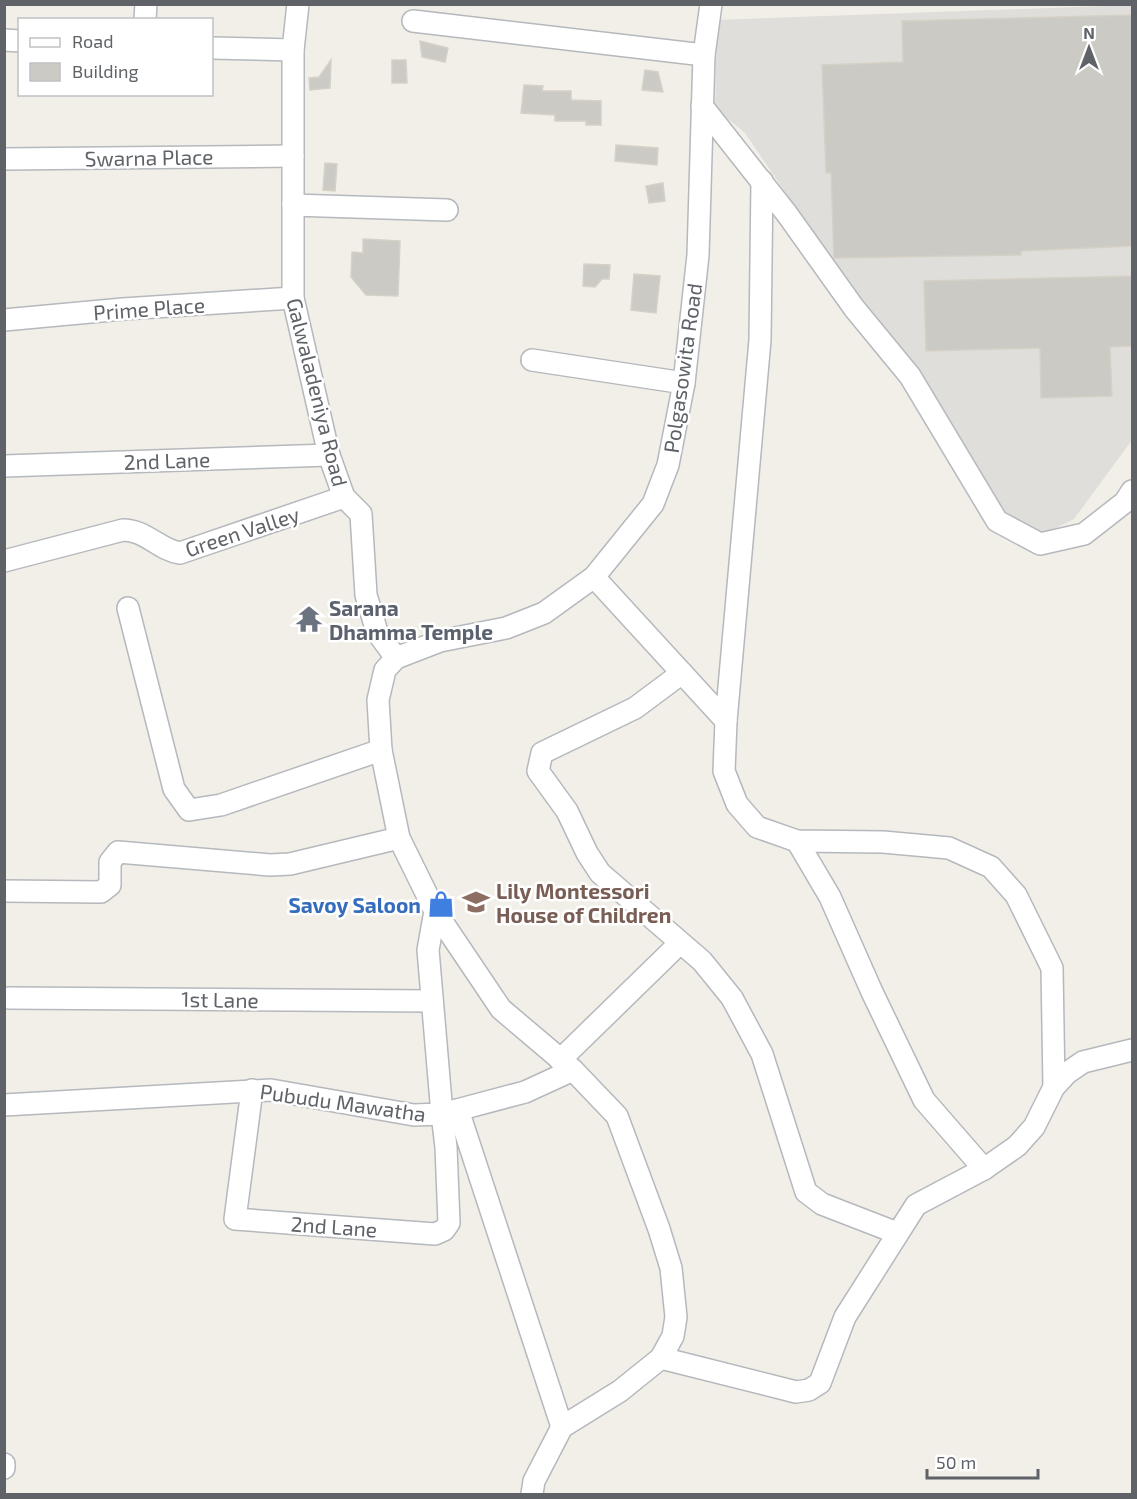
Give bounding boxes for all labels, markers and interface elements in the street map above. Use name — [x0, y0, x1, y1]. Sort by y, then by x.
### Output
legend — [18, 18, 213, 96]
north arrow — [1059, 18, 1119, 78]
text: N — [1083, 23, 1095, 42]
text: Road — [72, 30, 113, 52]
text: Building — [72, 60, 139, 82]
street label: Swarna Place — [84, 143, 214, 171]
street label: Polgasowita Road — [658, 281, 706, 455]
street label: Prime Place — [92, 292, 206, 324]
street label: Galwaladeniya Road — [282, 295, 354, 489]
street label: 2nd Lane — [123, 446, 211, 474]
street label: Green Valley — [182, 501, 302, 561]
place label: Sarana Dhamma Temple — [329, 595, 493, 644]
temple icon: Sarana Dhamma Temple — [294, 604, 324, 634]
place label: Lily Montessori House of Children — [496, 878, 671, 927]
school or university icon: Lily Montessori House of Children — [461, 887, 491, 917]
shop icon: Savoy Saloon — [426, 889, 456, 919]
place label: Savoy Saloon — [288, 892, 421, 918]
street label: 1st Lane — [181, 986, 259, 1012]
street label: Pubudu Mawatha — [258, 1078, 428, 1126]
street label: 2nd Lane — [290, 1211, 378, 1241]
scale bar — [927, 1442, 1038, 1480]
text: 50 m — [936, 1451, 976, 1473]

